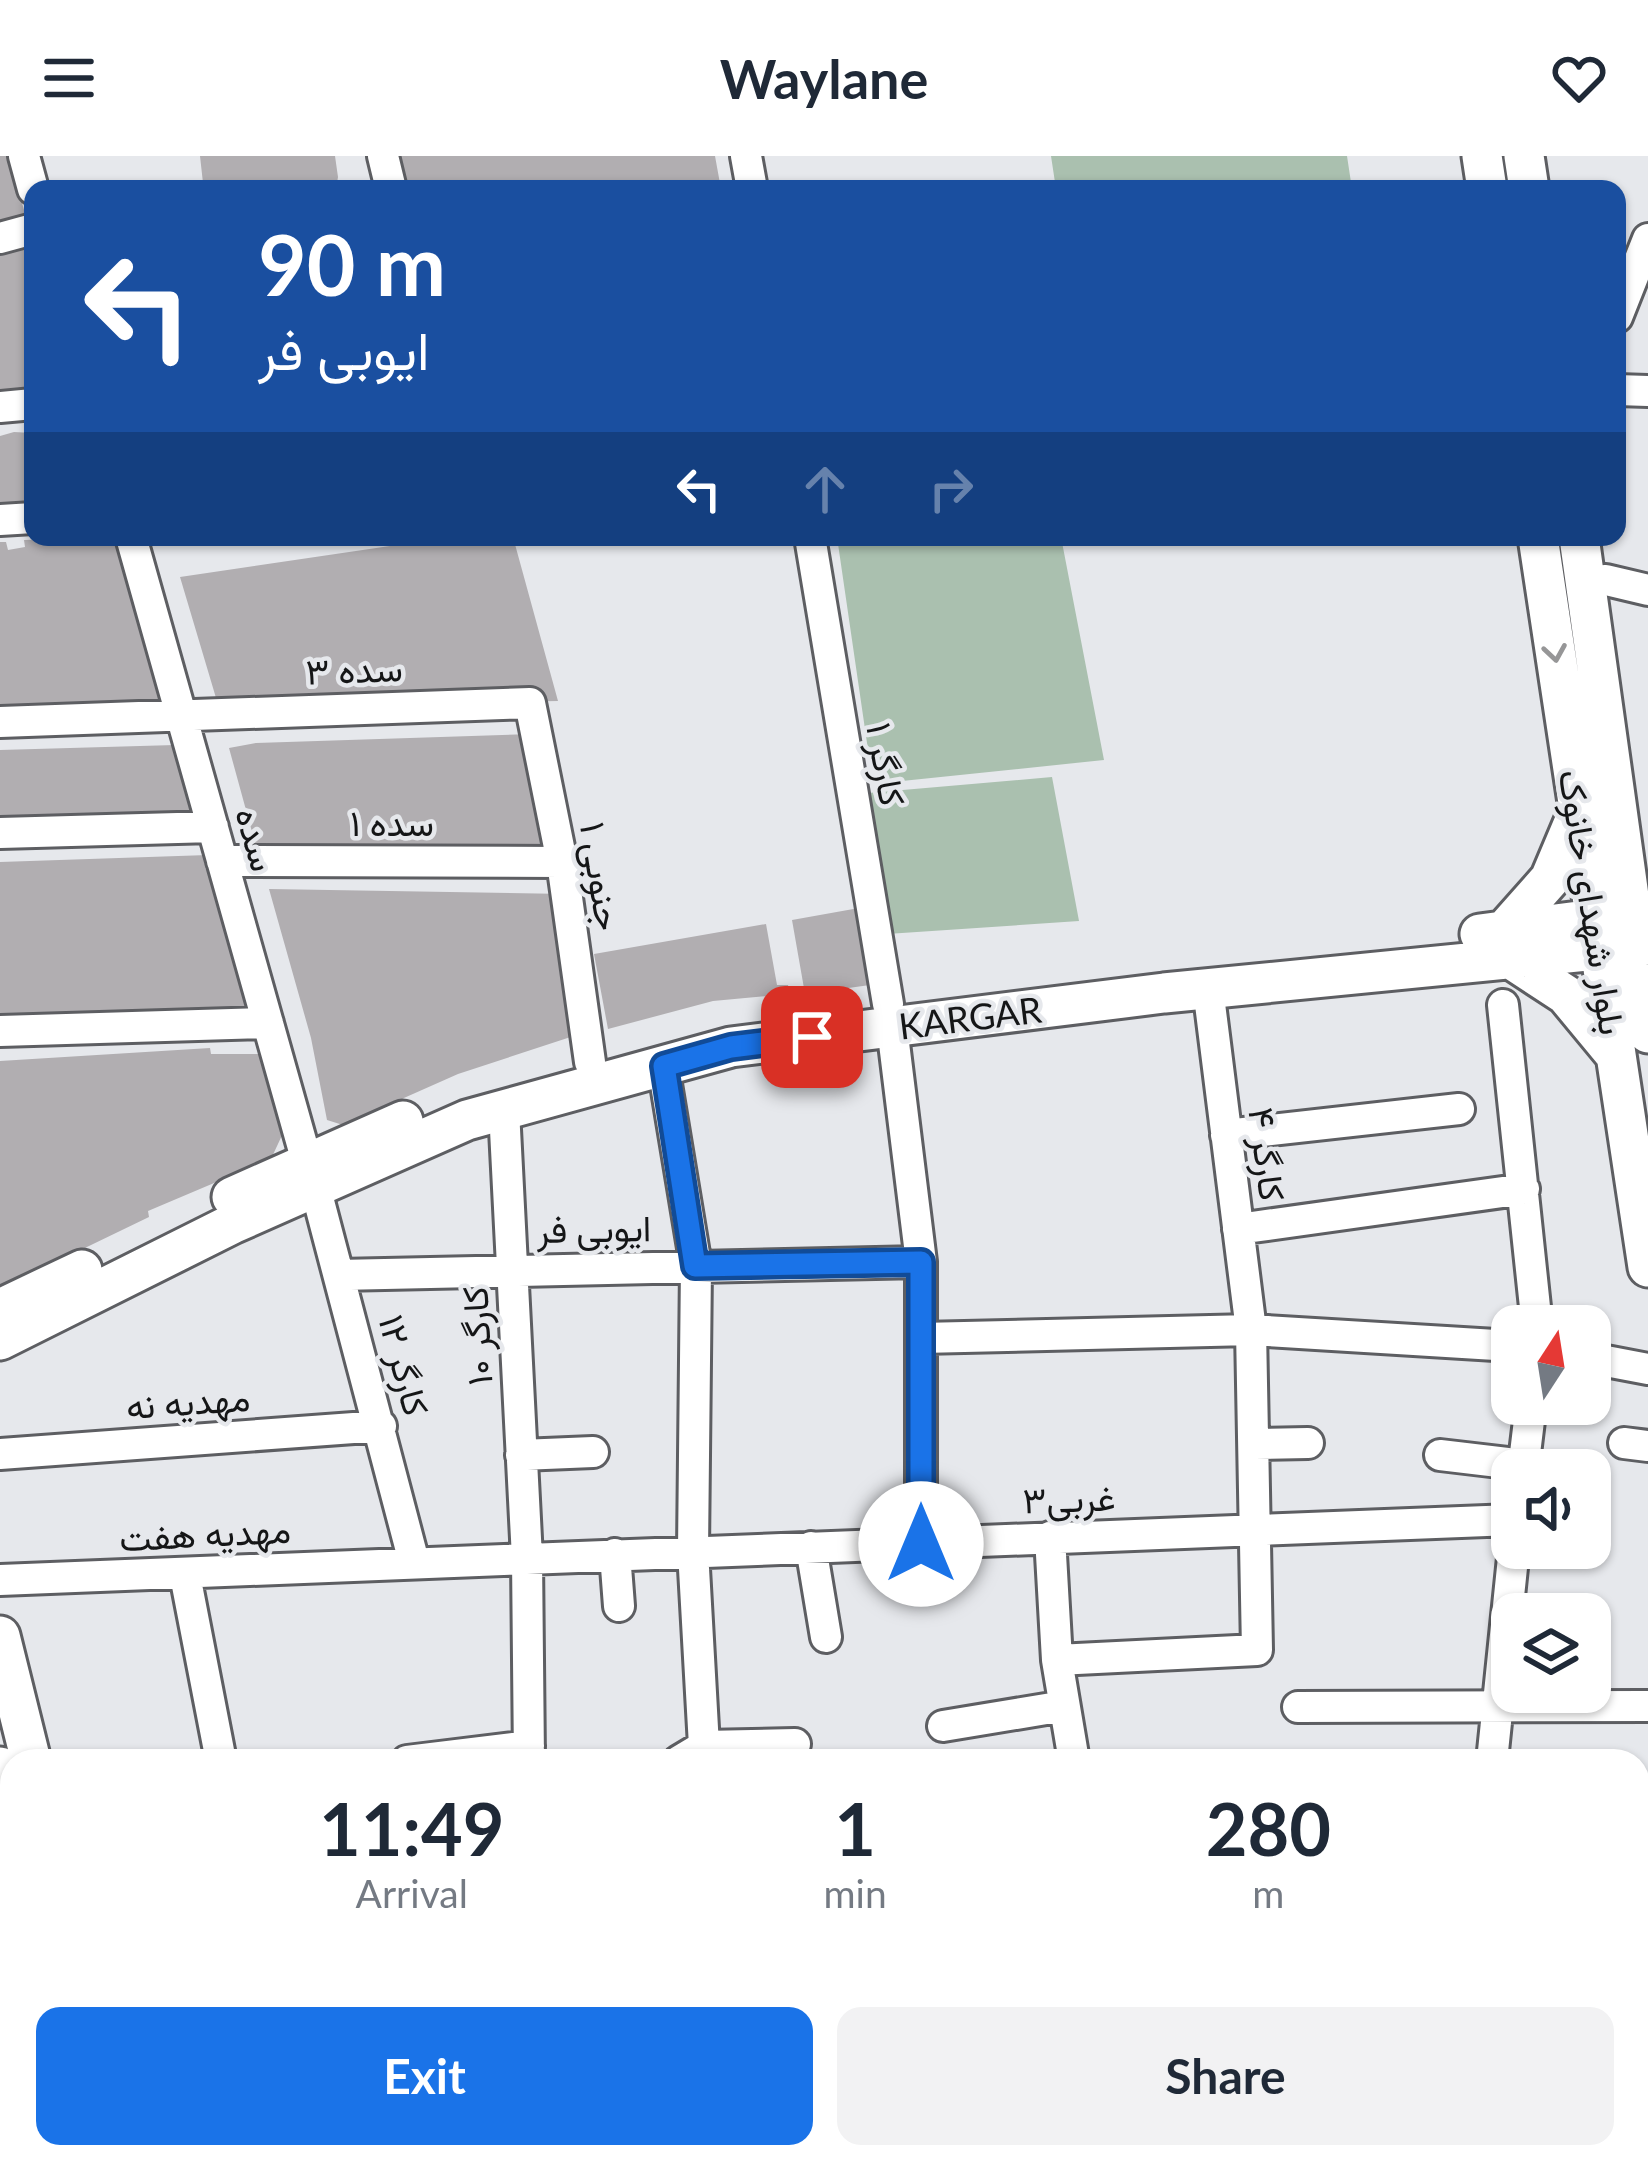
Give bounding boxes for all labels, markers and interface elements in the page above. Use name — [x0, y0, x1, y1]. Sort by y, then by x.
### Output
icon: menu — [36, 45, 102, 111]
icon: heart — [1546, 45, 1612, 111]
text: Waylane — [720, 46, 928, 111]
text: 90 m — [258, 213, 446, 314]
icon: left — [60, 228, 216, 384]
text: ایوبی فر — [258, 317, 430, 382]
icon: left — [666, 456, 732, 522]
icon: ahead — [792, 456, 858, 522]
icon: right — [918, 456, 984, 522]
one-way arrow — [1541, 643, 1567, 662]
street label: سده ۳ — [305, 645, 403, 693]
street label: کارگر ۱ — [856, 719, 916, 809]
street label: بلوار شهدای خانوک — [1548, 766, 1636, 1038]
street label: سده ۱ — [350, 800, 434, 844]
street label: سده — [227, 802, 287, 876]
street label: ۱ جنوبی — [570, 819, 632, 934]
pin — [761, 986, 863, 1088]
street label: KARGAR — [896, 986, 1044, 1048]
icon: arrive — [779, 1004, 845, 1070]
street label: کارگر ۴ — [1238, 1105, 1296, 1204]
street label: ایوبی فر — [535, 1205, 652, 1253]
street label: کارگر ۱۰ — [451, 1285, 503, 1387]
north arrow — [1491, 1305, 1611, 1425]
map controls — [1491, 1305, 1611, 1713]
street label: کارگر ۱۲ — [369, 1310, 440, 1421]
street label: مهدیه نه — [124, 1375, 252, 1429]
button: sound — [1491, 1449, 1611, 1569]
street label: غربی۳ — [1022, 1474, 1116, 1524]
position arrow — [858, 1481, 984, 1607]
street label: مهدیه هفت — [118, 1507, 292, 1561]
button: layers — [1491, 1593, 1611, 1713]
text: 11:49 — [319, 1785, 505, 1871]
text: 1 — [834, 1785, 876, 1871]
text: 280 — [1206, 1785, 1331, 1871]
text: Arrival — [356, 1870, 468, 1916]
text: min — [824, 1870, 887, 1916]
text: m — [1252, 1870, 1284, 1916]
button: Exit — [36, 2007, 813, 2145]
button: Share — [837, 2007, 1614, 2145]

